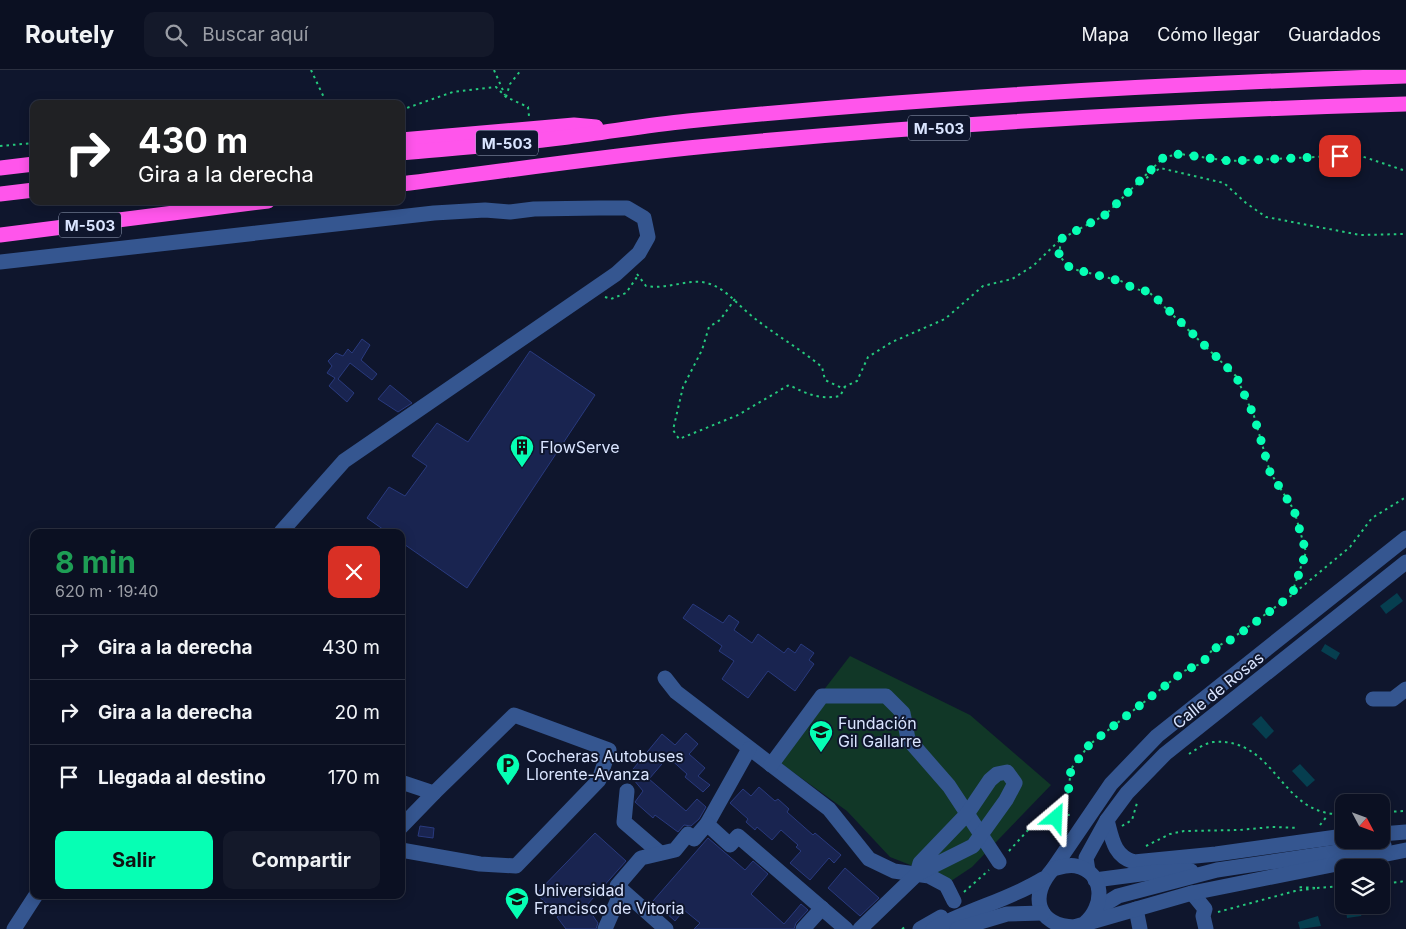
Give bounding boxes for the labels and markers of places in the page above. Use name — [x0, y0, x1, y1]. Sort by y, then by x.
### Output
pin — [1319, 135, 1361, 177]
building icon: FlowServe — [509, 434, 535, 468]
place label: FlowServe — [540, 437, 620, 457]
place label: Fundación Gil Gallarre — [838, 713, 921, 751]
school or university icon: Fundación Gil Gallarre — [808, 719, 834, 753]
place label: Cocheras Autobuses Llorente-Avanza — [526, 746, 684, 784]
parking icon: Cocheras Autobuses Llorente-Avanza — [495, 752, 521, 786]
place label: Universidad Francisco de Vitoria — [534, 880, 684, 918]
school or university icon: Universidad Francisco de Vitoria — [504, 886, 530, 920]

